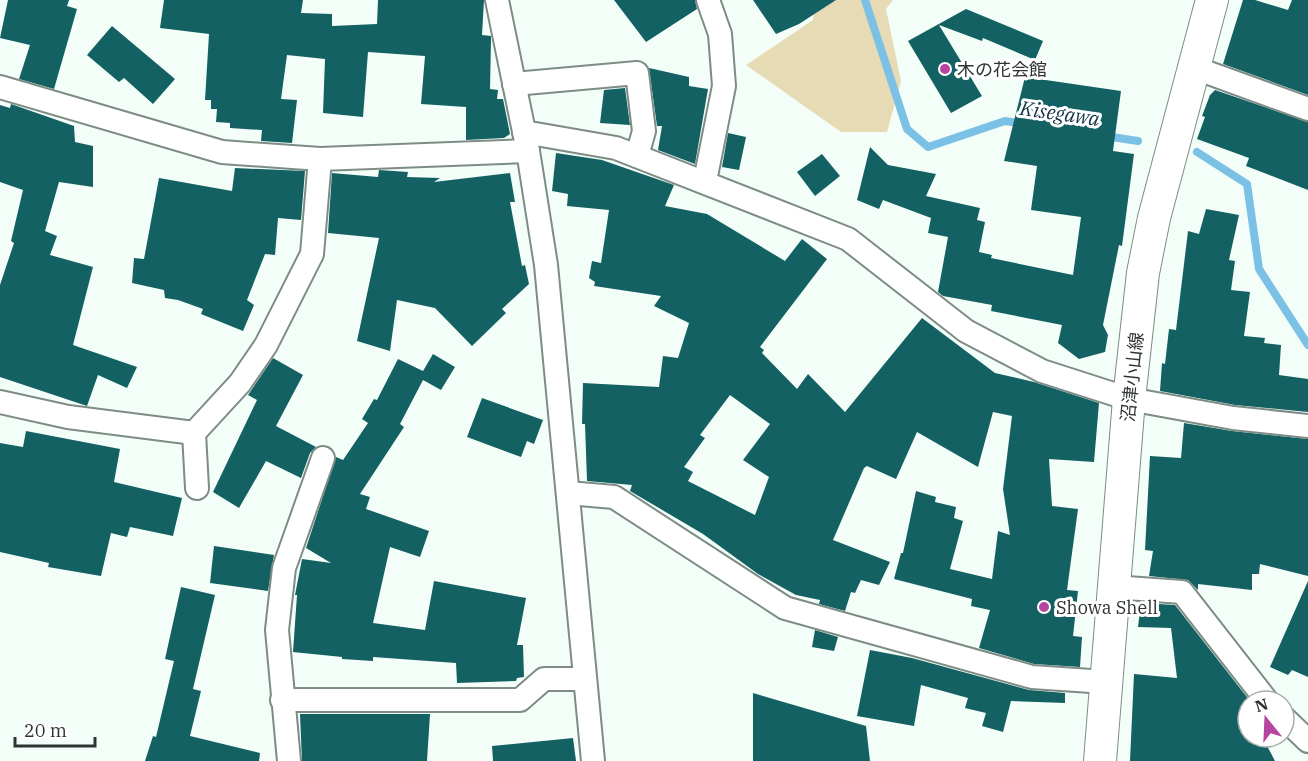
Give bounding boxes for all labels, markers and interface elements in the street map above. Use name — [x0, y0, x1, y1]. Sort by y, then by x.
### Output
place label: 木の花会館 — [957, 58, 1047, 81]
marker: 木の花会館 — [938, 62, 952, 76]
water label: Kisegawa — [1017, 94, 1102, 132]
street label: 沼津小山線 — [1116, 331, 1148, 423]
place label: Showa Shell — [1056, 596, 1158, 619]
marker: Showa Shell — [1037, 600, 1051, 614]
north arrow — [1236, 689, 1296, 749]
text: N — [1252, 693, 1270, 716]
scale bar — [15, 710, 94, 748]
text: 20 m — [24, 719, 67, 742]

